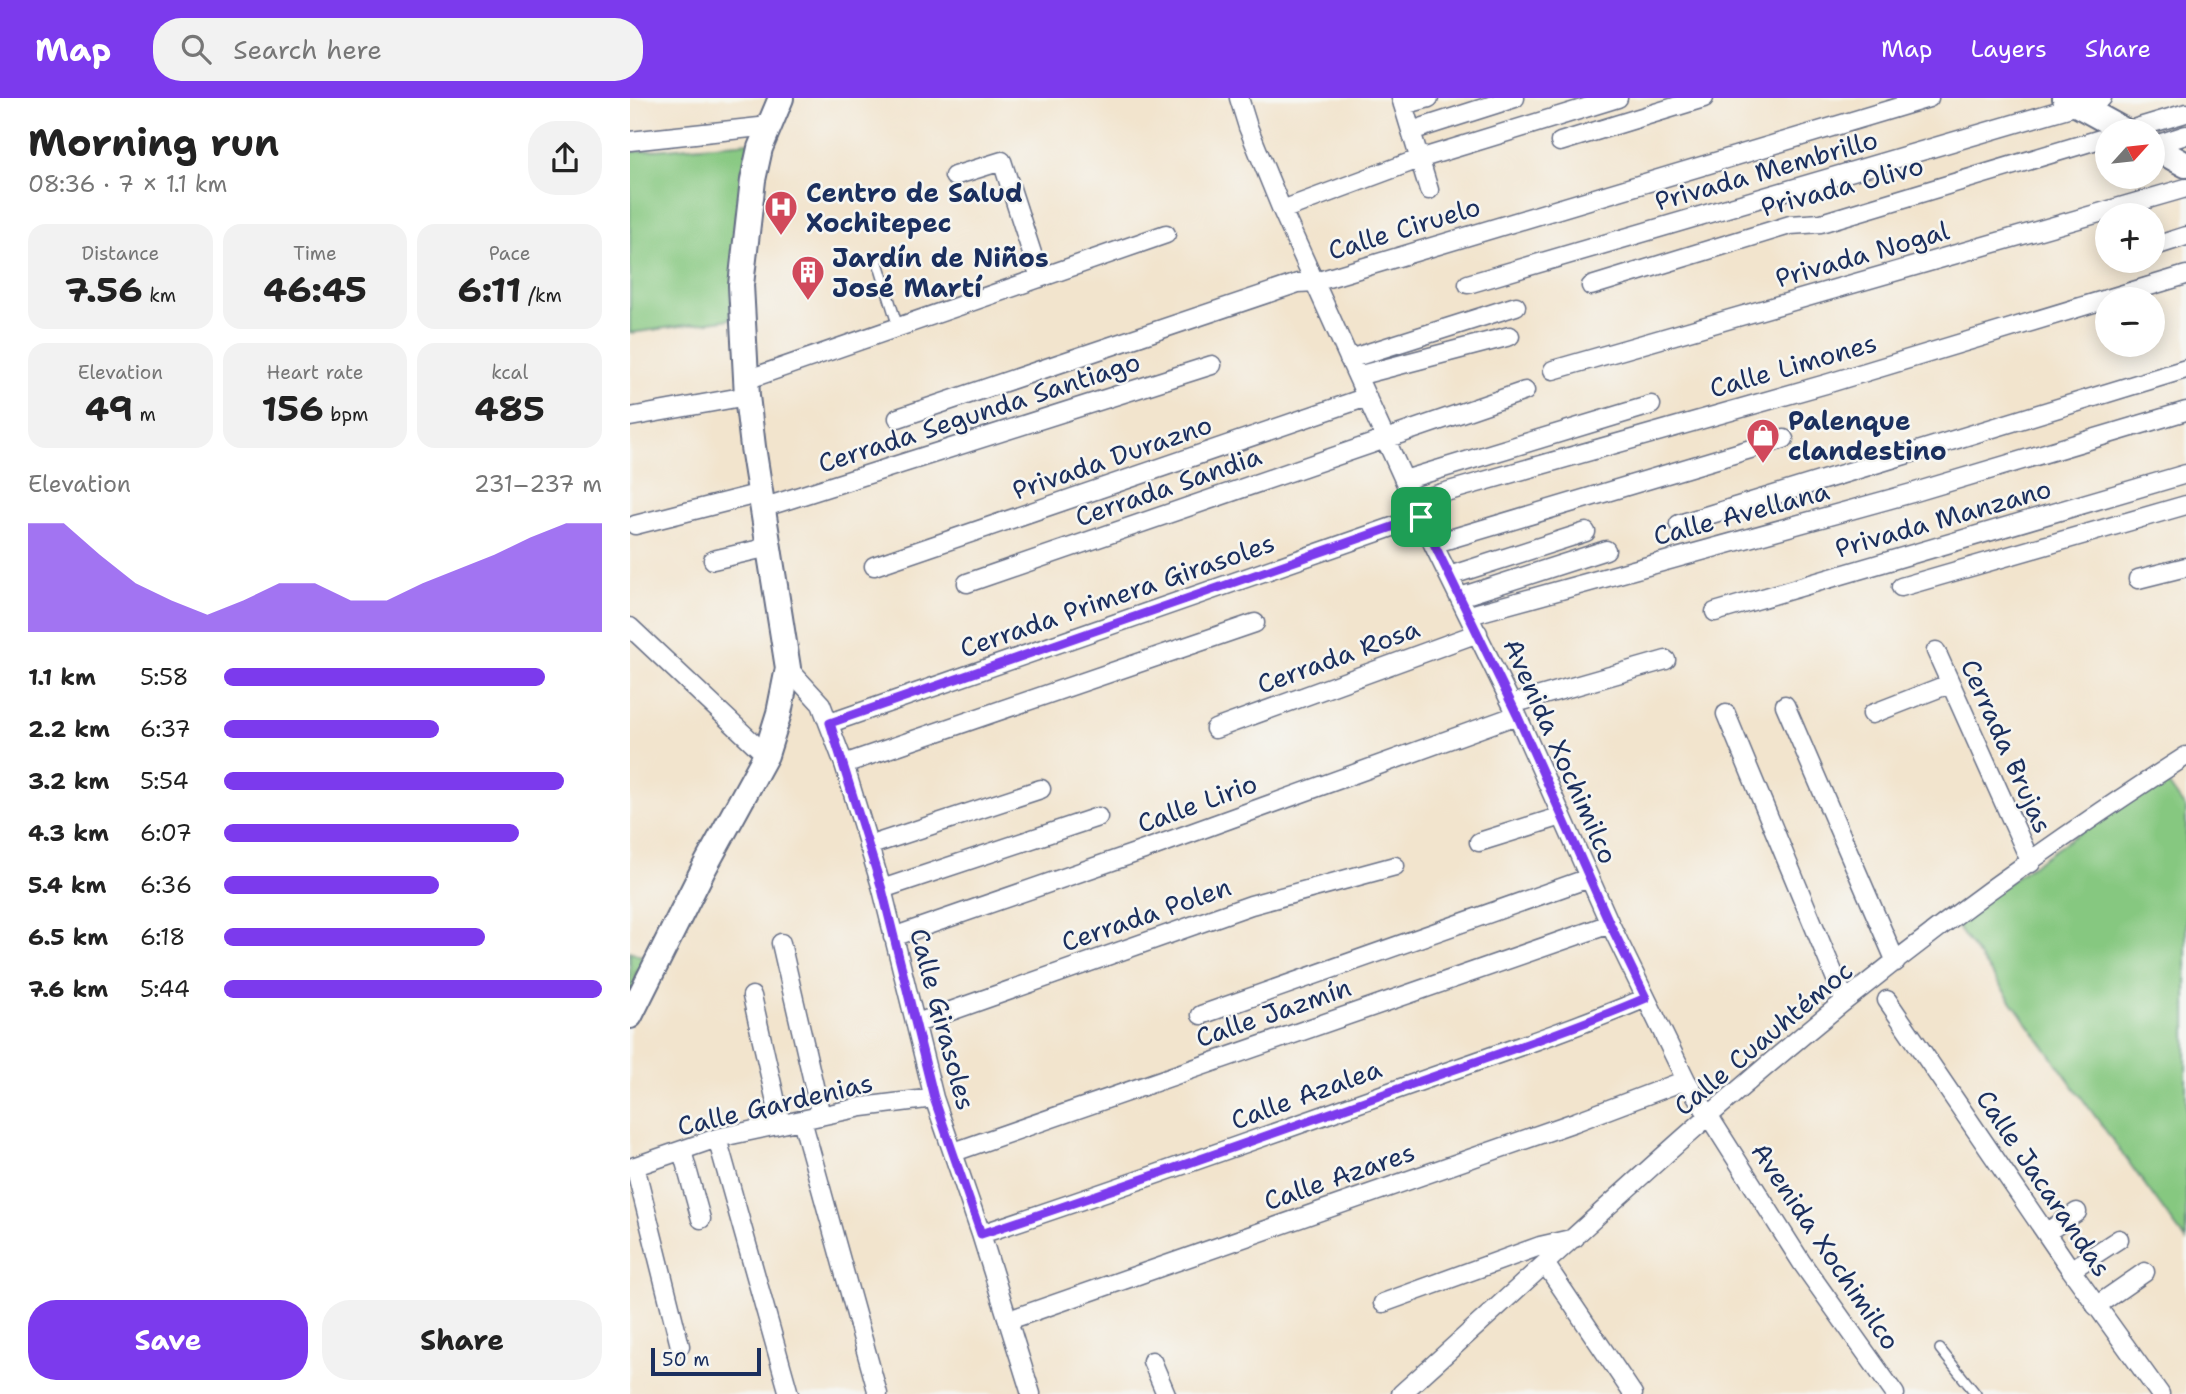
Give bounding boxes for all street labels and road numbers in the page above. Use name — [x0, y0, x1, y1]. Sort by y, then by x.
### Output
street label: Privada Membrillo — [1650, 121, 1882, 219]
street label: Privada Olivo — [1757, 147, 1927, 225]
street label: Calle Ciruelo — [1324, 188, 1484, 268]
street label: Privada Nogal — [1771, 212, 1953, 296]
street label: Calle Limones — [1705, 324, 1881, 406]
street label: Cerrada Segunda Santiago — [813, 343, 1145, 481]
street label: Privada Durazno — [1007, 406, 1217, 508]
street label: Cerrada Sandia — [1070, 438, 1266, 534]
street label: Privada Manzano — [1831, 470, 2055, 566]
street label: Calle Avellana — [1649, 473, 1833, 553]
street label: Cerrada Primera Girasoles — [955, 525, 1279, 665]
street label: Cerrada Rosa — [1252, 610, 1424, 702]
street label: Avenida Xochimilco — [1496, 633, 1626, 869]
street label: Cerrada Brujas — [1953, 654, 2061, 838]
street label: Calle Lirio — [1132, 765, 1262, 841]
street label: Cerrada Polen — [1057, 869, 1235, 959]
street label: Calle Girasoles — [902, 924, 984, 1114]
street label: Calle Cuauhtémoc — [1666, 953, 1860, 1123]
street label: Calle Jazmín — [1191, 969, 1355, 1055]
street label: Calle Azalea — [1226, 1051, 1386, 1137]
street label: Calle Gardenias — [674, 1064, 876, 1144]
street label: Calle Jacarandas — [1968, 1083, 2120, 1283]
street label: Calle Azares — [1259, 1134, 1419, 1218]
street label: Avenida Xochimilco — [1744, 1135, 1908, 1357]

